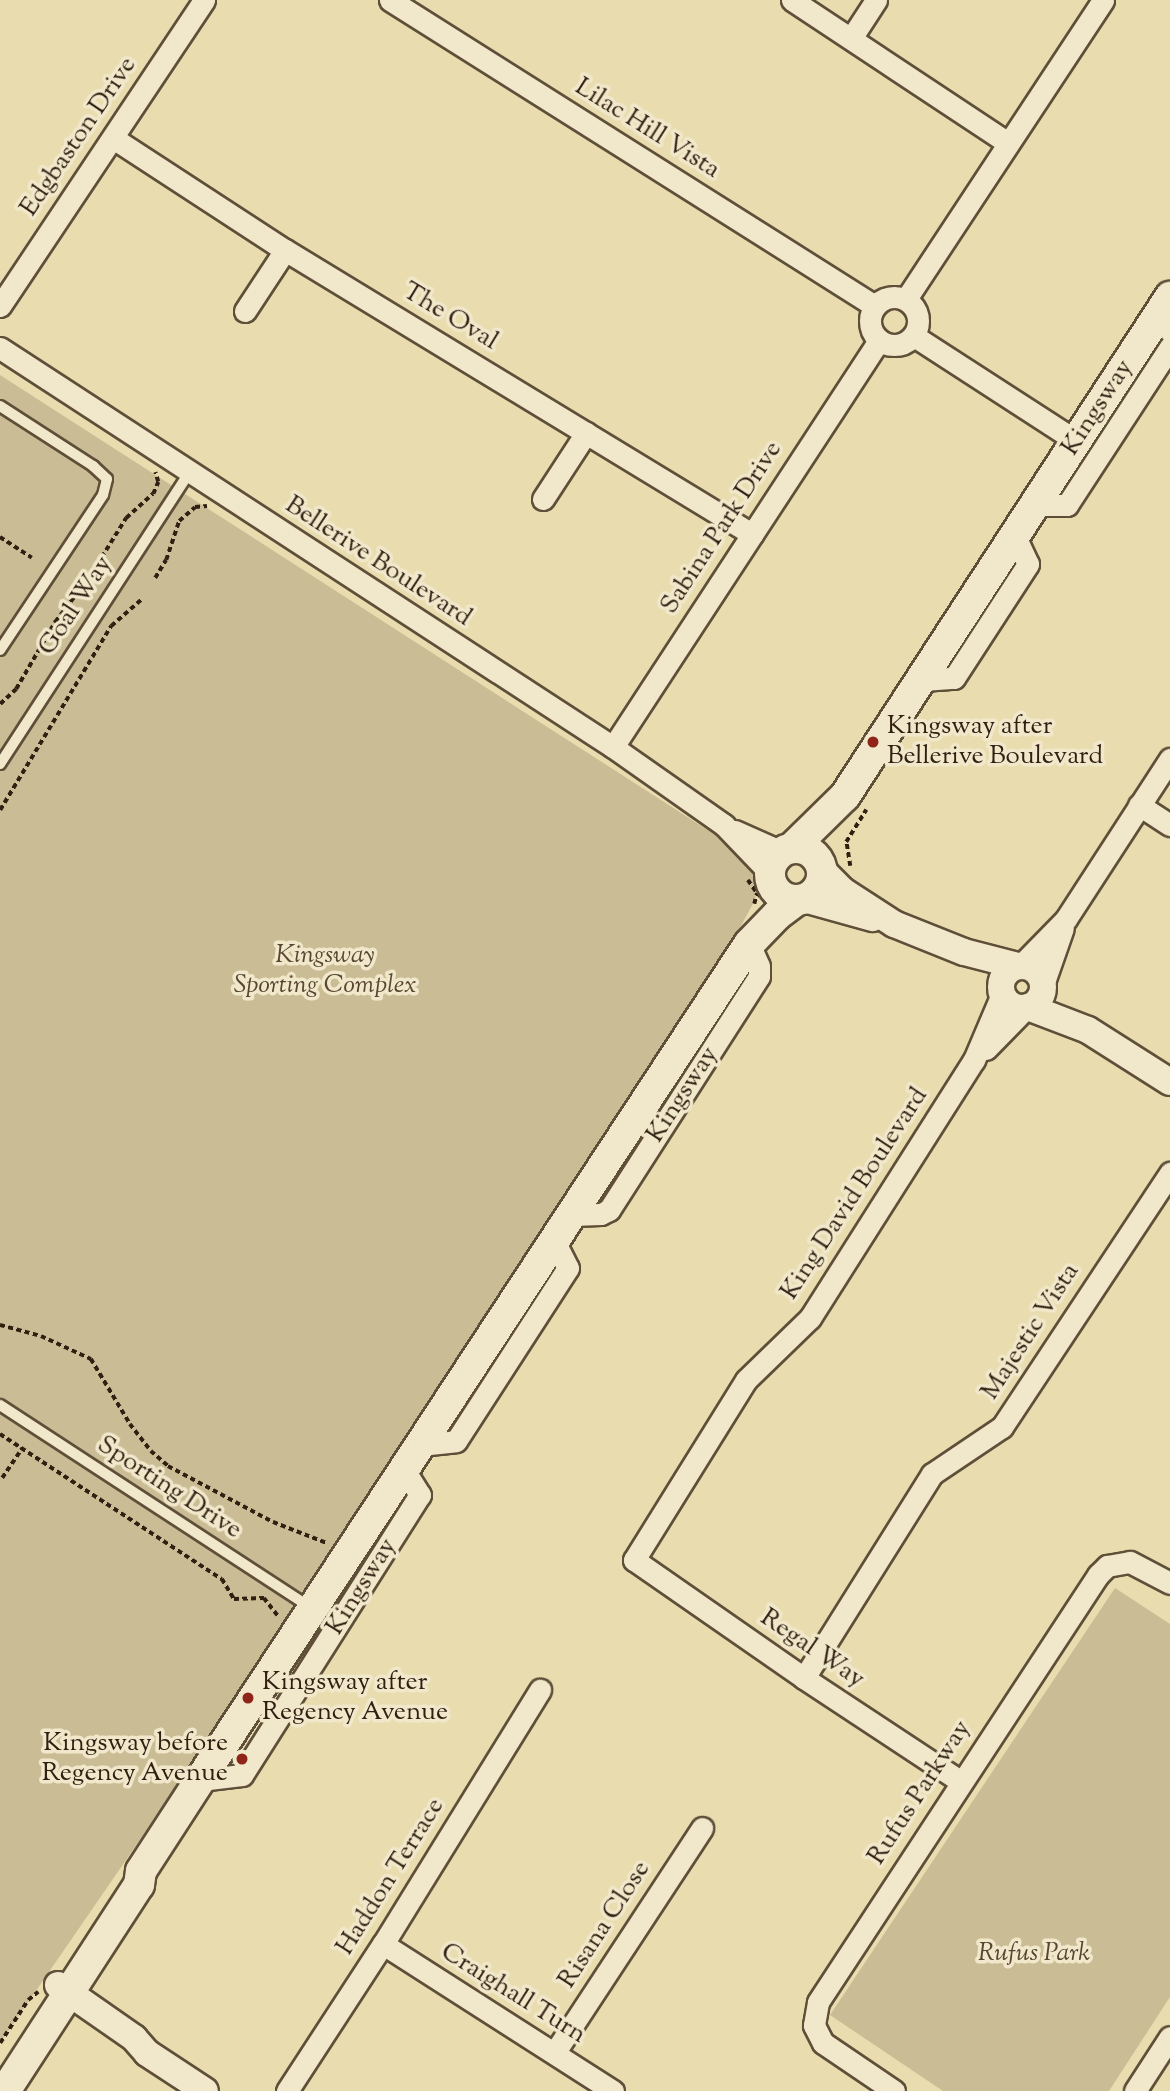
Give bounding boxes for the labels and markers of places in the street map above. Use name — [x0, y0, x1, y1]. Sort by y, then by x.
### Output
place label: Kingsway after Bellerive Boulevard — [887, 711, 1103, 772]
marker: Kingsway after Bellerive Boulevard — [865, 734, 881, 750]
place label: Kingsway after Regency Avenue — [262, 1667, 448, 1728]
marker: Kingsway after Regency Avenue — [240, 1690, 256, 1706]
place label: Kingsway before Regency Avenue — [42, 1728, 228, 1790]
marker: Kingsway before Regency Avenue — [234, 1751, 250, 1767]

